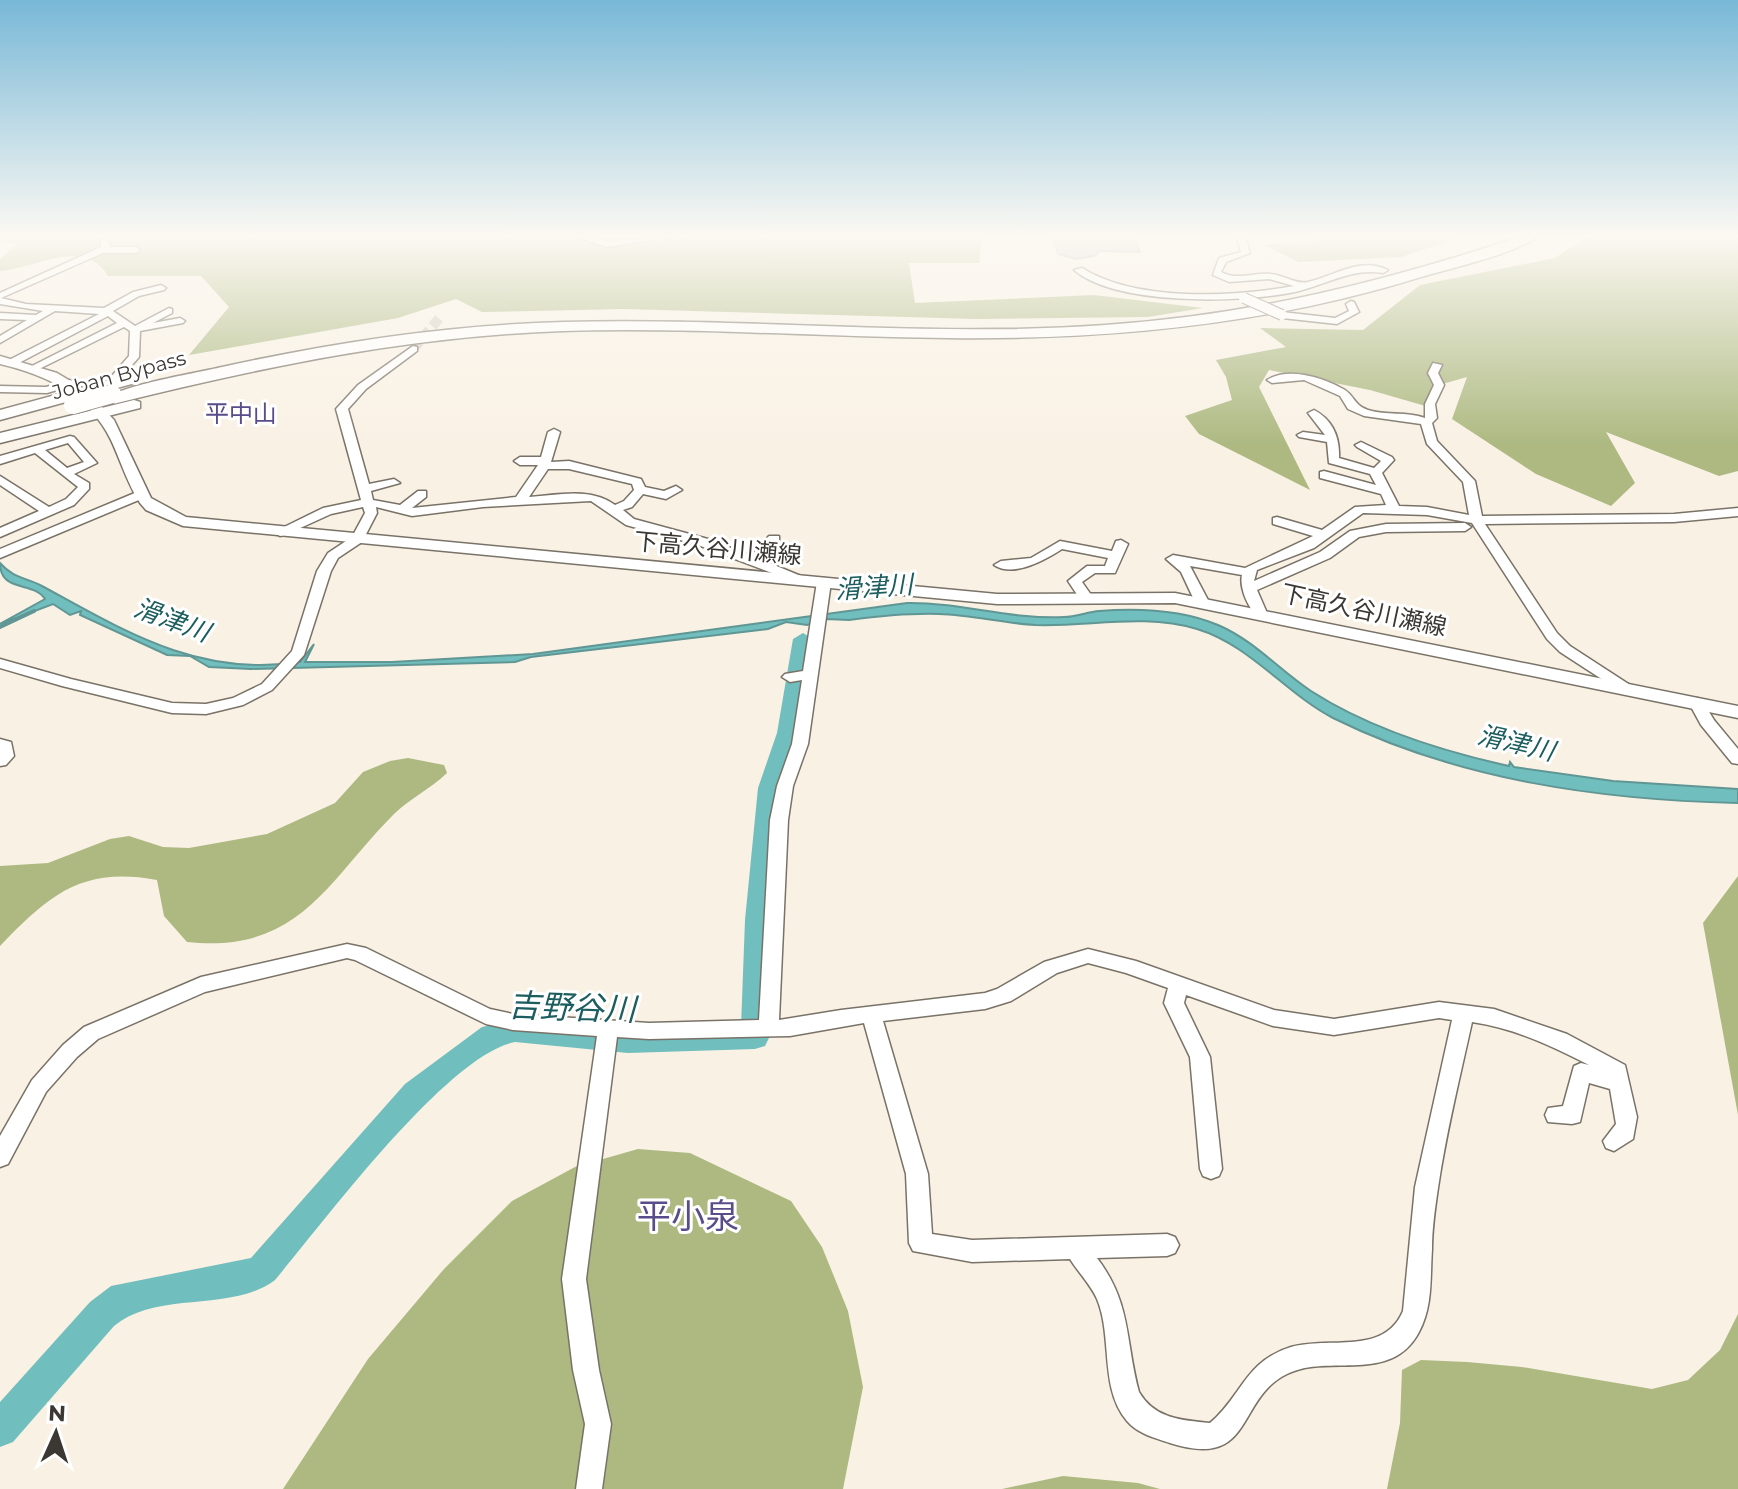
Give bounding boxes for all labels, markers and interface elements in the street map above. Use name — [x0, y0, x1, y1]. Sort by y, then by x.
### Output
street label: Joban Bypass — [49, 346, 189, 405]
district label: 平中山 — [205, 399, 277, 428]
street label: 下高久谷川瀬線 — [633, 526, 803, 570]
water label: 滑津川 — [834, 568, 917, 606]
street label: 下高久谷川瀬線 — [1279, 578, 1449, 642]
water label: 滑津川 — [130, 592, 217, 649]
water label: 滑津川 — [1474, 719, 1561, 768]
water label: 吉野谷川 — [507, 985, 640, 1029]
district label: 平小泉 — [637, 1195, 739, 1237]
north arrow — [16, 1393, 96, 1473]
text: N — [47, 1400, 67, 1427]

